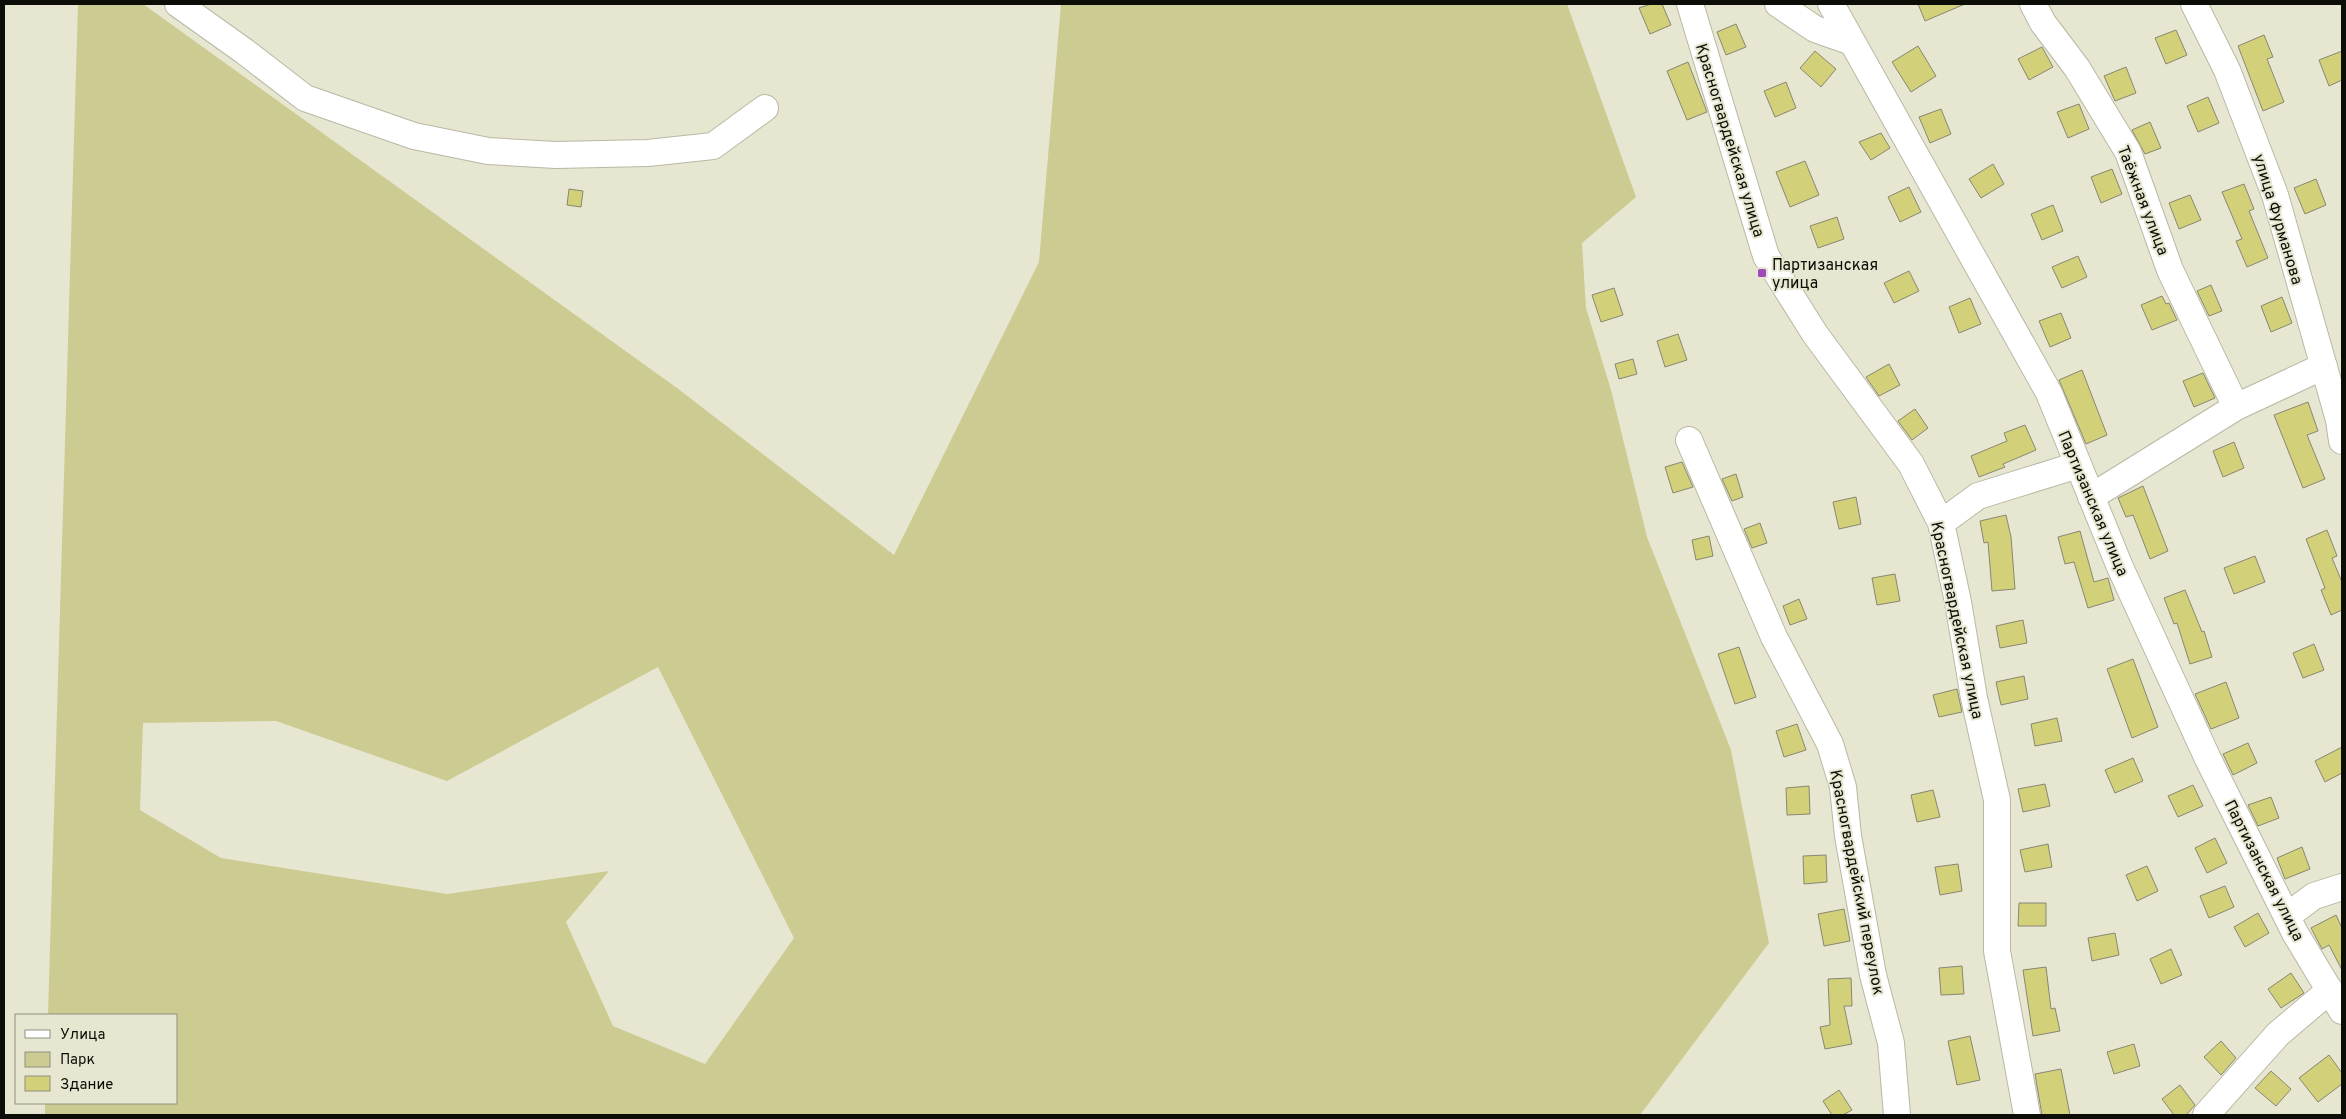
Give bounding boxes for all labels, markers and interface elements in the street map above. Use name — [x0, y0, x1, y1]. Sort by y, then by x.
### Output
street label: Красногвардейская улица — [1690, 41, 1768, 240]
street label: Таёжная улица — [2112, 143, 2172, 258]
street label: улица Фурманова — [2248, 152, 2306, 287]
place label: Партизанская улица — [1772, 256, 1878, 294]
marker: Партизанская улица — [1756, 267, 1768, 279]
street label: Партизанская улица — [2052, 428, 2132, 580]
street label: Красногвардейская улица — [1925, 520, 1987, 721]
street label: Красногвардейский переулок — [1824, 768, 1888, 997]
street label: Партизанская улица — [2219, 797, 2308, 945]
legend — [15, 1014, 178, 1104]
text: Улица — [60, 1026, 105, 1045]
text: Парк — [60, 1051, 95, 1070]
text: Здание — [60, 1076, 113, 1095]

